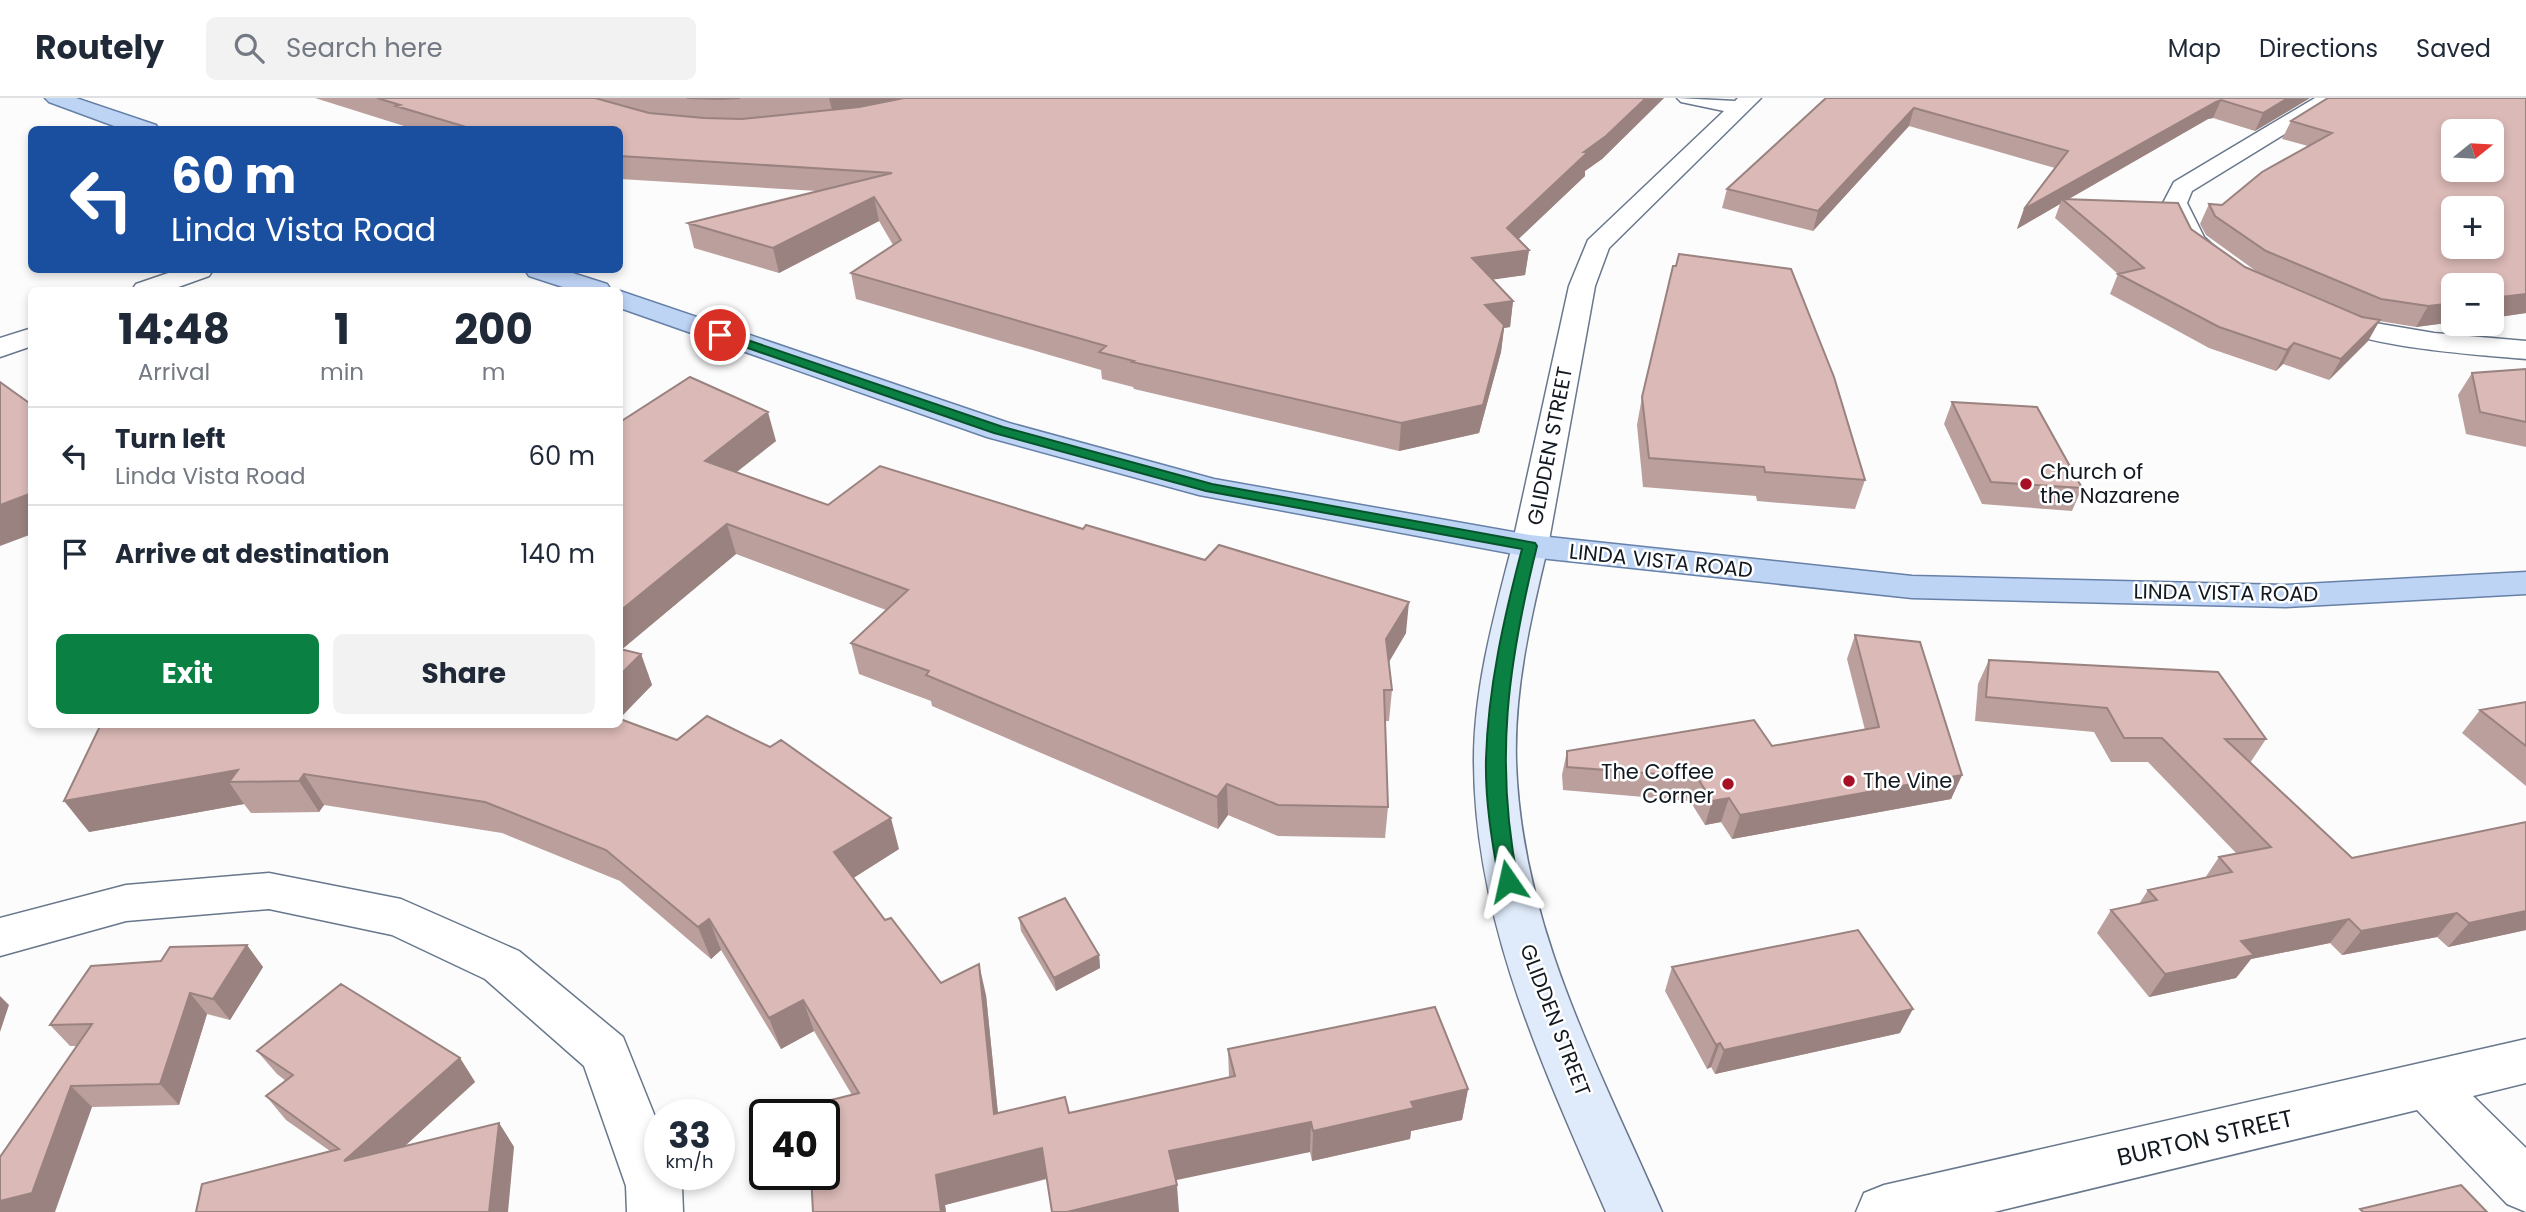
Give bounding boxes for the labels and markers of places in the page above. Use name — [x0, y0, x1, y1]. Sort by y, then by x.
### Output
pin — [690, 305, 750, 365]
place label: Church of the Nazarene — [2040, 457, 2180, 510]
marker: Church of the Nazarene — [2018, 476, 2034, 492]
place label: The Coffee Corner — [1601, 757, 1714, 810]
place label: The Vine — [1863, 766, 1952, 795]
marker: The Vine — [1841, 773, 1857, 789]
marker: The Coffee Corner — [1720, 776, 1736, 792]

